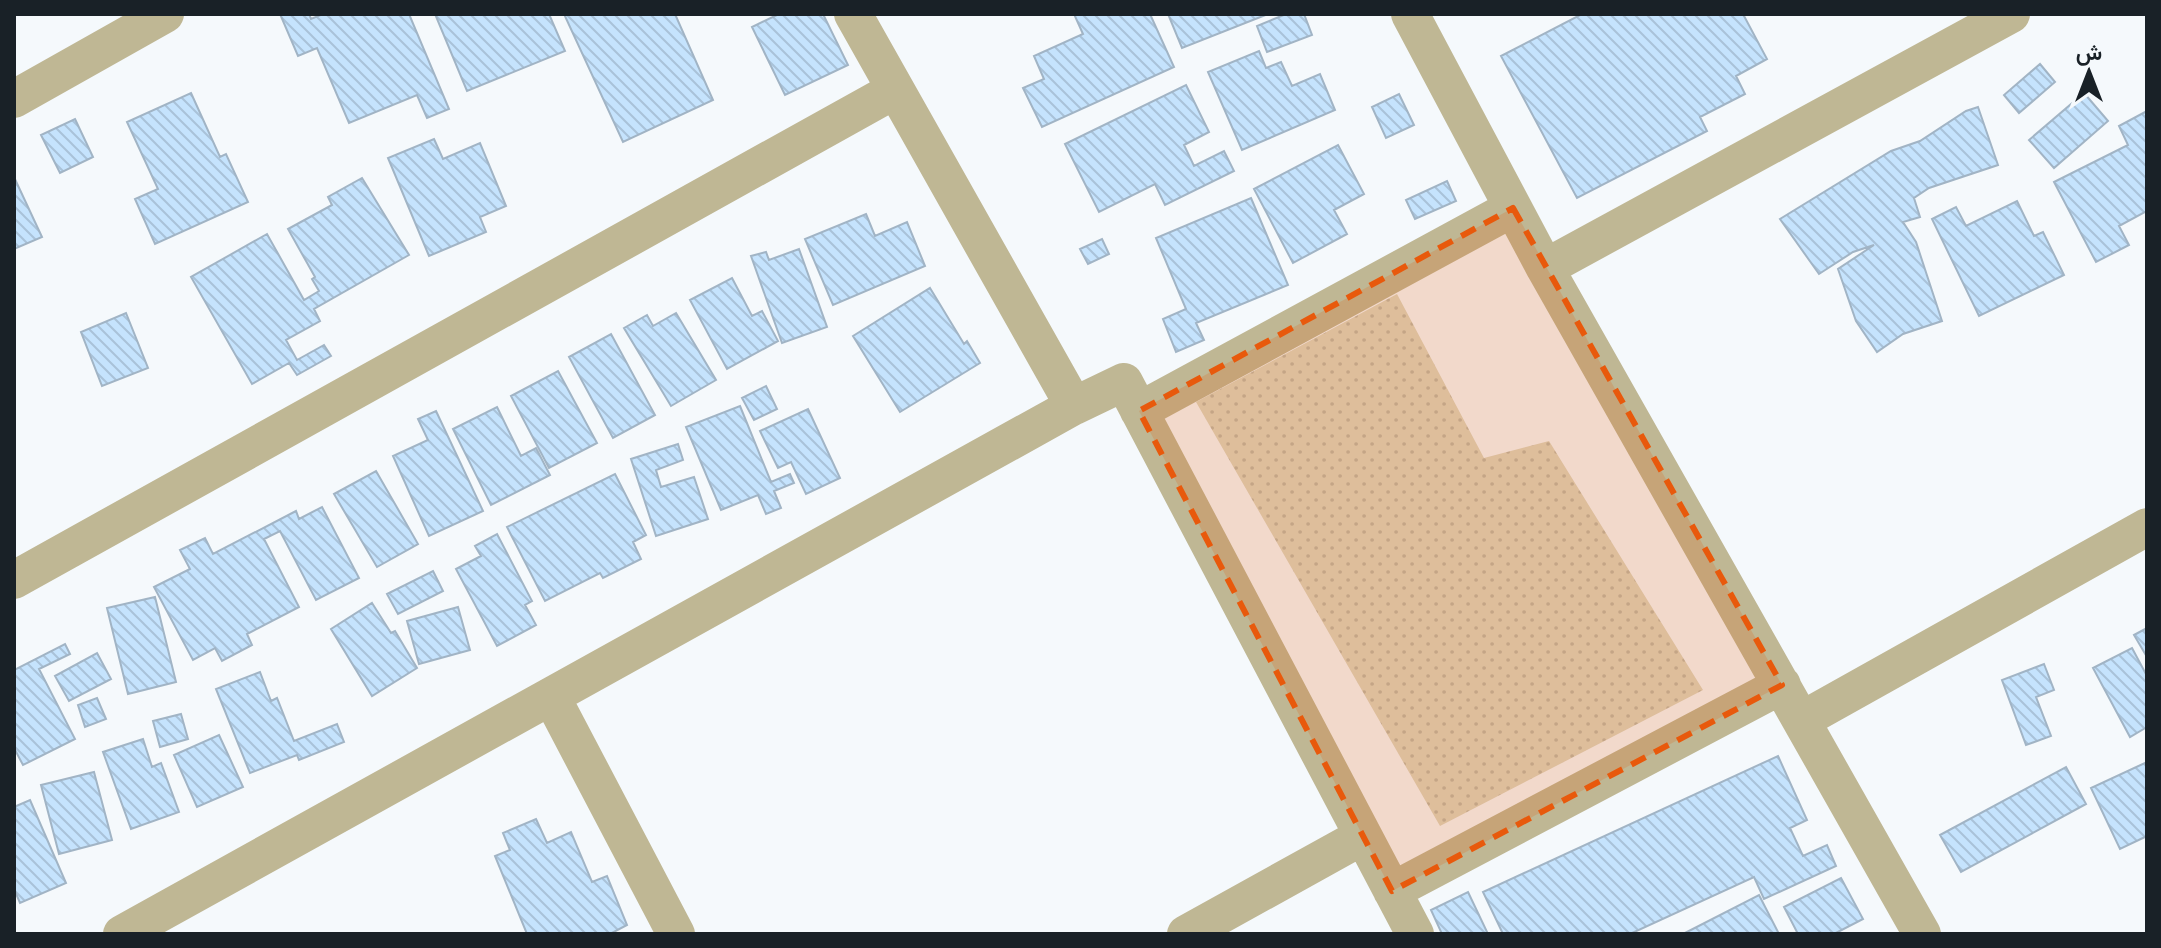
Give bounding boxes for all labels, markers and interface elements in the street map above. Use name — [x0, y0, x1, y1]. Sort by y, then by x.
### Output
north arrow — [2049, 32, 2129, 112]
text: ش — [2076, 37, 2102, 69]

